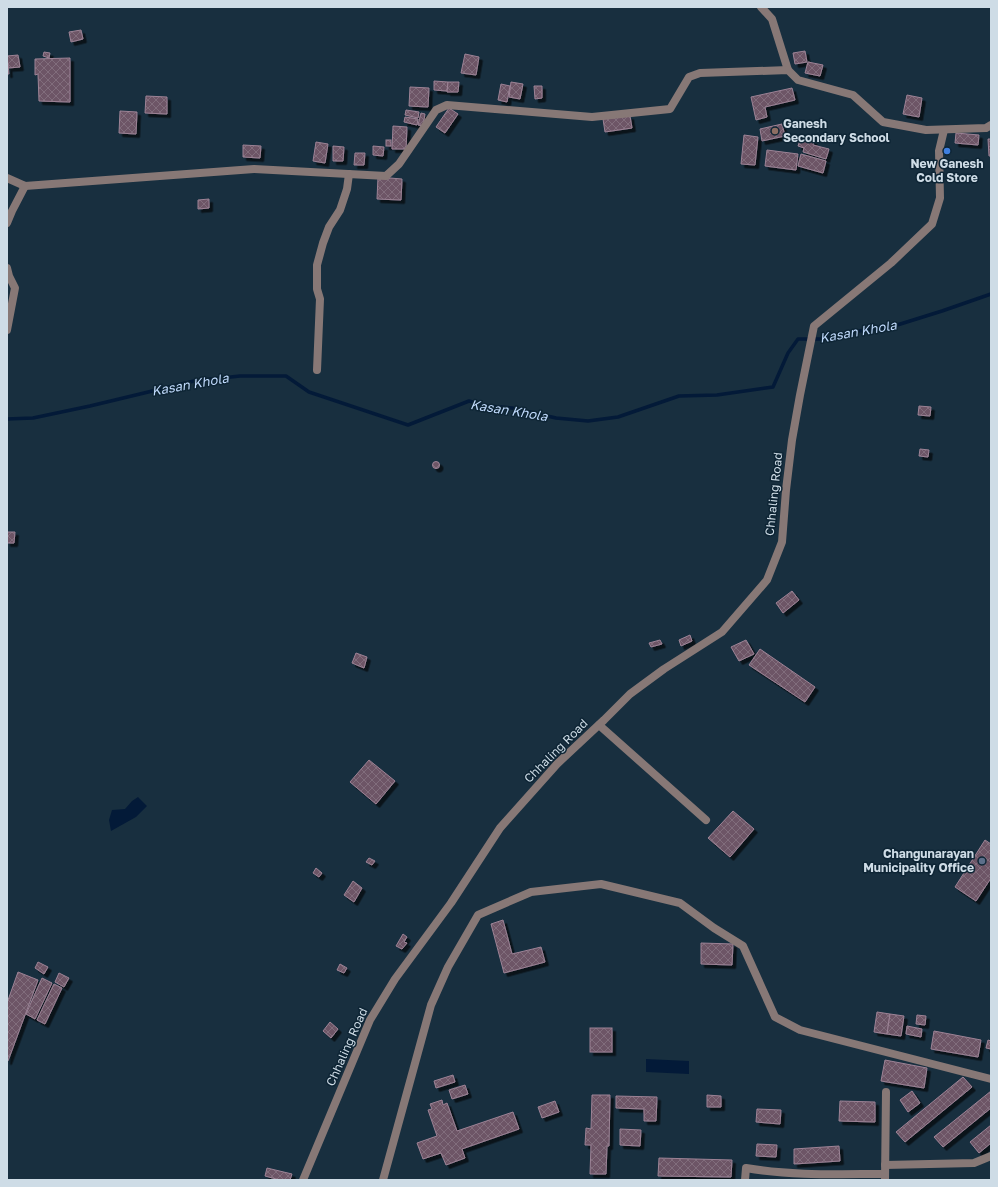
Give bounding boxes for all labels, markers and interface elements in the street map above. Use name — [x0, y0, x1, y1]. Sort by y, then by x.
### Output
place label: Ganesh Secondary School — [783, 116, 890, 145]
marker: Ganesh Secondary School — [770, 126, 780, 136]
marker: New Ganesh Cold Store — [942, 146, 952, 156]
place label: New Ganesh Cold Store — [910, 156, 984, 185]
water label: Kasan Khola — [818, 316, 898, 346]
water label: Kasan Khola — [150, 369, 230, 399]
water label: Kasan Khola — [469, 396, 549, 424]
street label: Chhaling Road — [762, 451, 785, 536]
street label: Chhaling Road — [521, 716, 591, 786]
place label: Changunarayan Municipality Office — [863, 846, 974, 875]
marker: Changunarayan Municipality Office — [977, 856, 987, 866]
street label: Chhaling Road — [323, 1005, 370, 1088]

